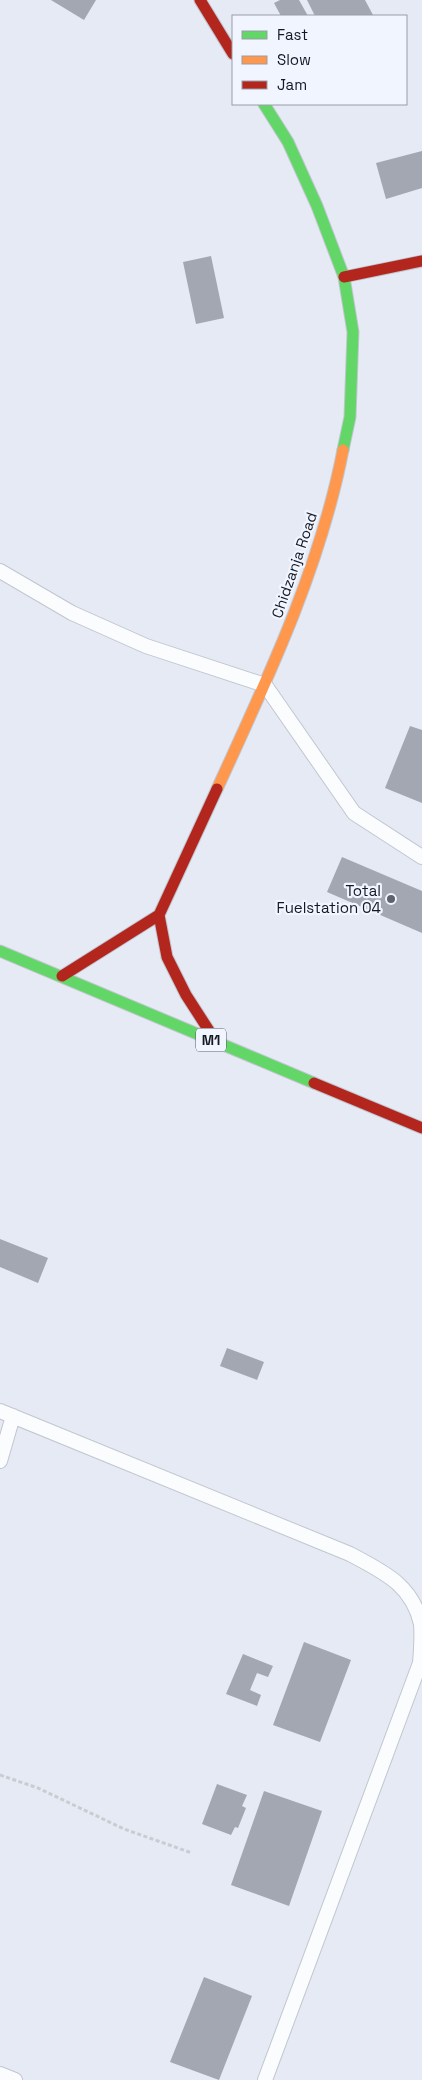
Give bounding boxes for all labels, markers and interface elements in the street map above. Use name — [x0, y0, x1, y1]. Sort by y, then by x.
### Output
legend — [232, 15, 407, 105]
text: Fast — [277, 25, 308, 44]
text: Slow — [277, 50, 311, 69]
text: Jam — [277, 75, 307, 94]
street label: Chidzanja Road — [267, 510, 321, 620]
place label: Total Fuelstation 04 — [277, 881, 381, 917]
marker: Total Fuelstation 04 — [385, 893, 397, 905]
road number: M1 — [196, 1028, 226, 1052]

